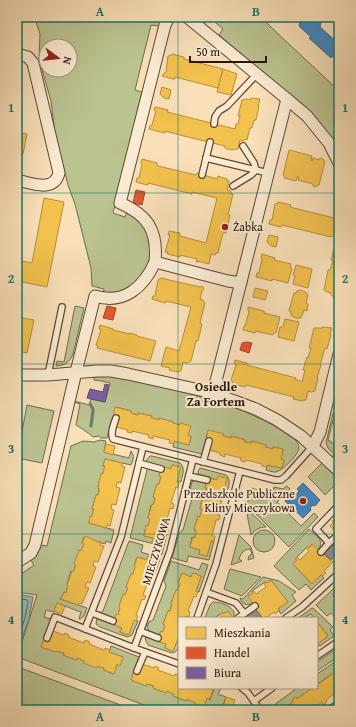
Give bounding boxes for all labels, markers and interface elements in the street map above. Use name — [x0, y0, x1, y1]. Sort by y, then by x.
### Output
text: A — [96, 2, 105, 21]
text: B — [252, 2, 260, 21]
north arrow — [38, 38, 78, 78]
scale bar — [190, 38, 266, 64]
text: 50 m — [196, 43, 220, 60]
text: N — [59, 55, 76, 67]
text: 1 — [8, 98, 14, 117]
text: 1 — [342, 98, 348, 117]
place label: Żabka — [233, 218, 263, 235]
marker: Żabka — [220, 222, 230, 232]
text: 2 — [8, 269, 15, 288]
text: 2 — [342, 269, 349, 288]
district label: Osiedle Za Fortem — [187, 377, 246, 411]
text: 3 — [8, 439, 14, 458]
text: 3 — [342, 439, 348, 458]
place label: Przedszkole Publiczne Kliny Mieczykowa — [184, 485, 295, 516]
marker: Przedszkole Publiczne Kliny Mieczykowa — [298, 496, 308, 506]
street label: MIECZYKOWA — [137, 514, 174, 587]
text: 4 — [8, 610, 15, 629]
text: 4 — [342, 610, 349, 629]
legend — [178, 617, 318, 689]
text: Mieszkania — [214, 624, 271, 641]
text: Handel — [214, 644, 250, 661]
text: Biura — [214, 664, 241, 681]
text: A — [96, 707, 105, 726]
text: B — [252, 707, 260, 726]

